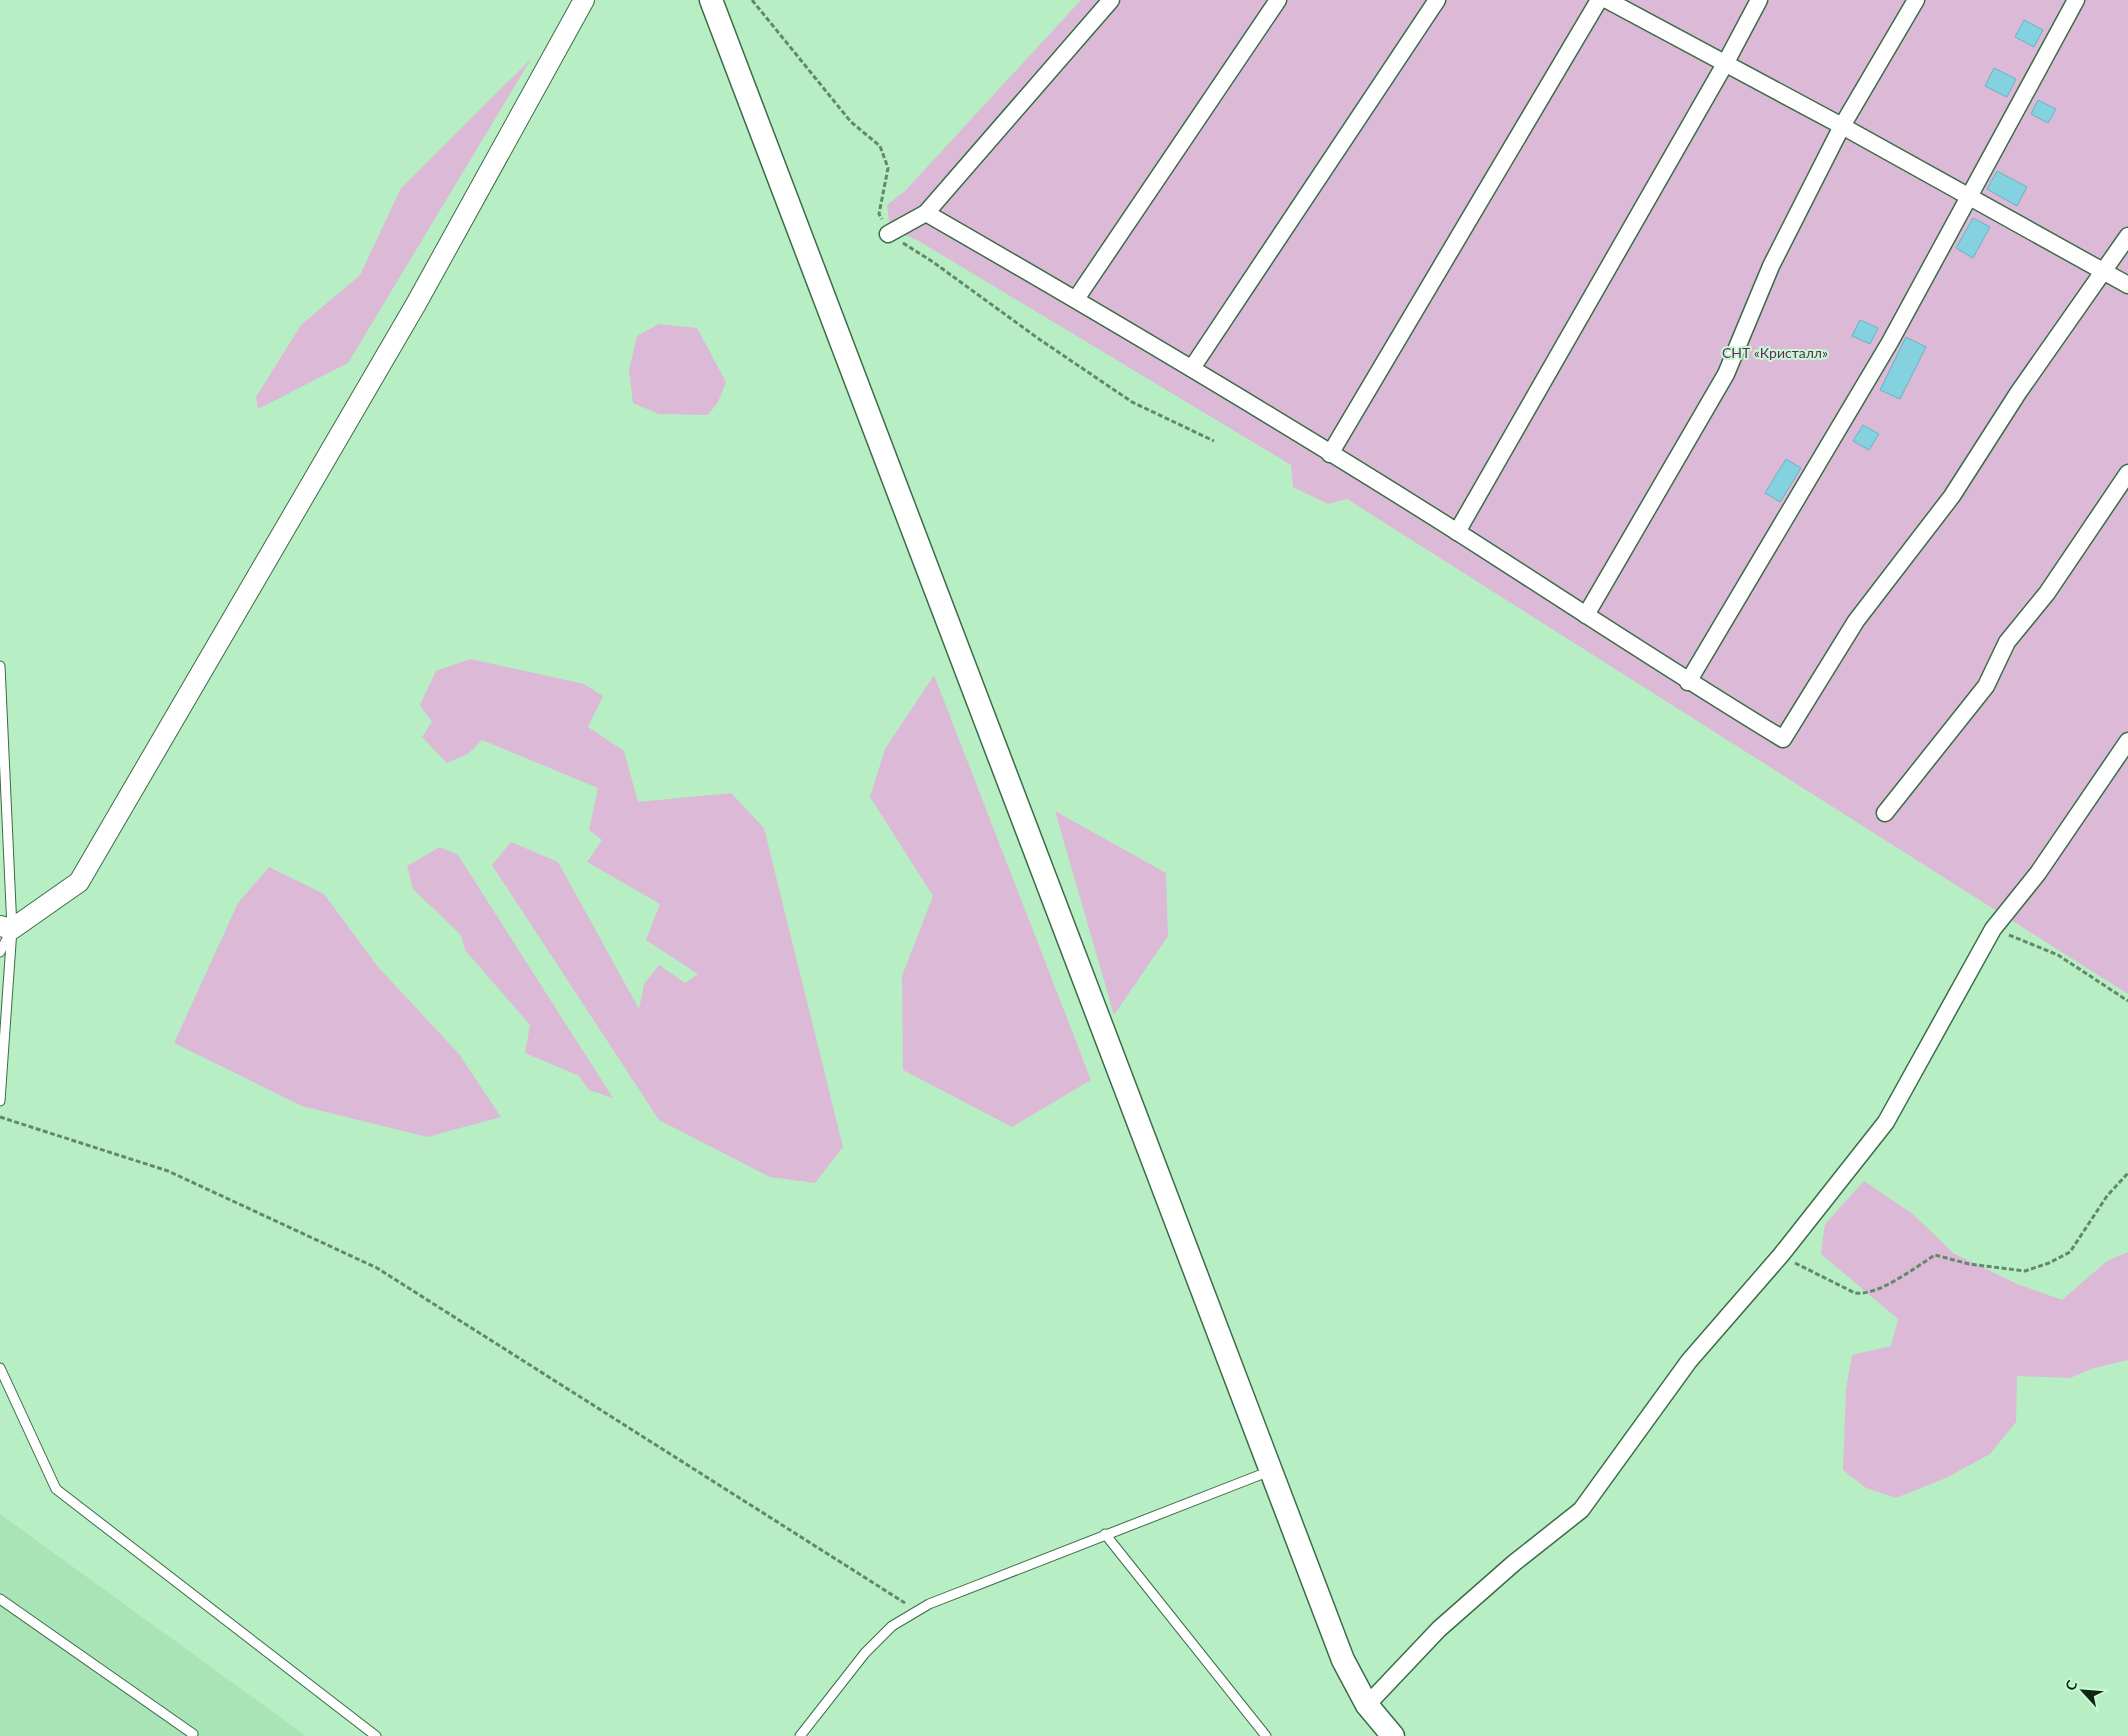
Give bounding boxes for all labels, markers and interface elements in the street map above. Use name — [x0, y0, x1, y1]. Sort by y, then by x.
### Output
park label: СНТ «Кристалл» — [1722, 344, 1828, 361]
north arrow — [2058, 1666, 2108, 1716]
text: С — [2061, 1677, 2081, 1693]

